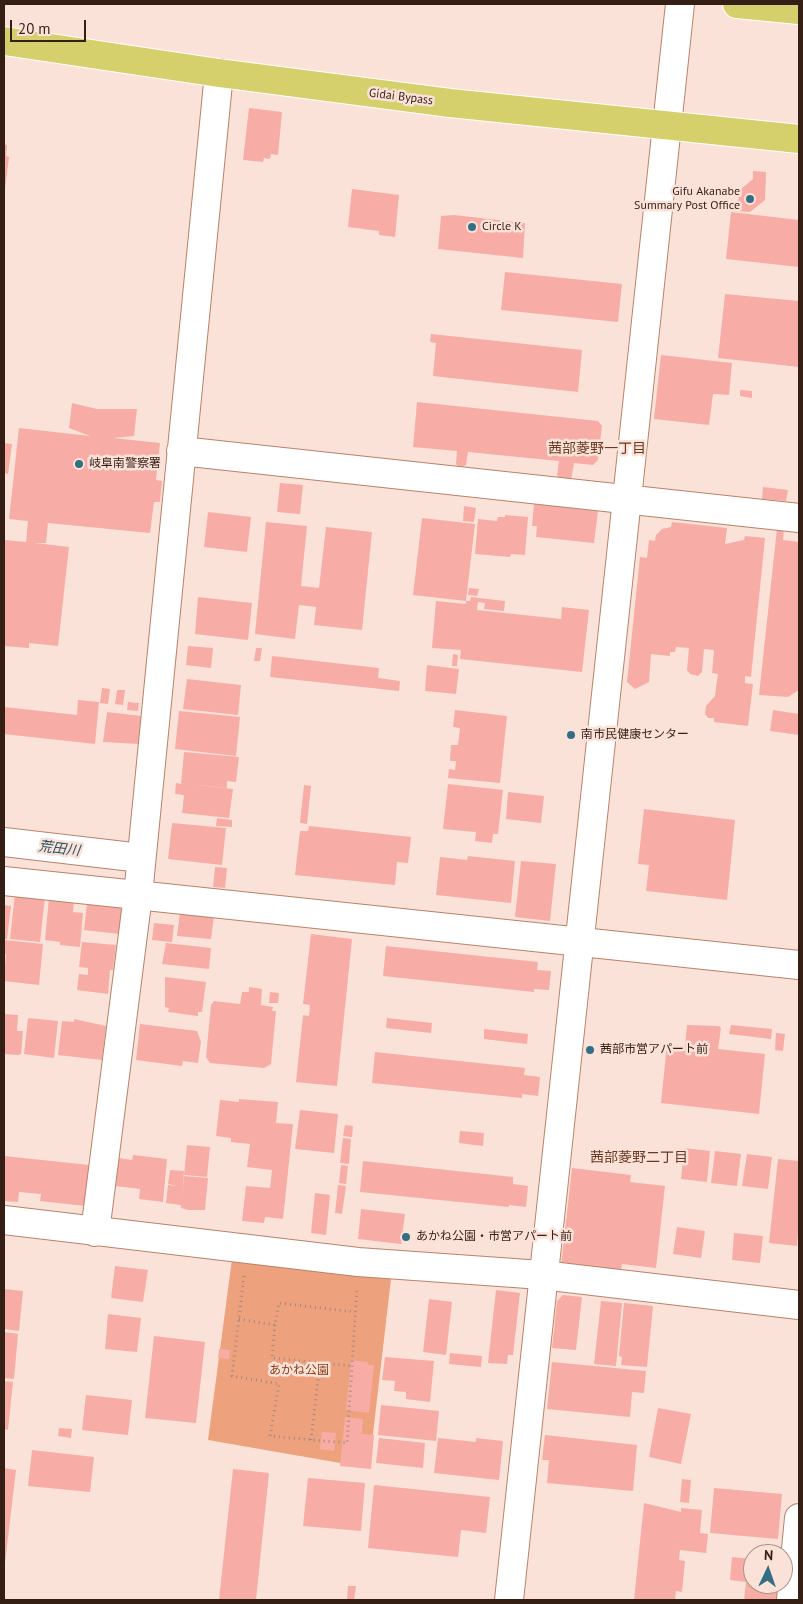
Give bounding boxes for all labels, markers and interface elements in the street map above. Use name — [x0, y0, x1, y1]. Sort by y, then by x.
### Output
scale bar — [12, 10, 89, 42]
text: 20 m — [18, 19, 51, 38]
street label: Gidai Bypass — [368, 86, 434, 108]
place label: Gifu Akanabe Summary Post Office — [634, 185, 740, 213]
marker: Gifu Akanabe Summary Post Office — [744, 193, 756, 205]
place label: Circle K — [482, 220, 522, 234]
marker: Circle K — [466, 221, 478, 233]
district label: 茜部菱野一丁目 — [548, 441, 646, 457]
place label: 岐阜南警察署 — [89, 457, 161, 471]
marker: 岐阜南警察署 — [73, 458, 85, 470]
place label: 南市民健康センター — [581, 728, 689, 742]
marker: 南市民健康センター — [565, 729, 577, 741]
water label: 荒田川 — [37, 838, 81, 860]
place label: 茜部市営アパート前 — [600, 1043, 708, 1057]
marker: 茜部市営アパート前 — [584, 1044, 596, 1056]
district label: 茜部菱野二丁目 — [590, 1150, 688, 1166]
place label: あかね公園・市営アパート前 — [416, 1230, 572, 1244]
marker: あかね公園・市営アパート前 — [400, 1231, 412, 1243]
park label: あかね公園 — [269, 1364, 329, 1378]
north arrow — [743, 1544, 793, 1594]
text: N — [764, 1546, 774, 1564]

